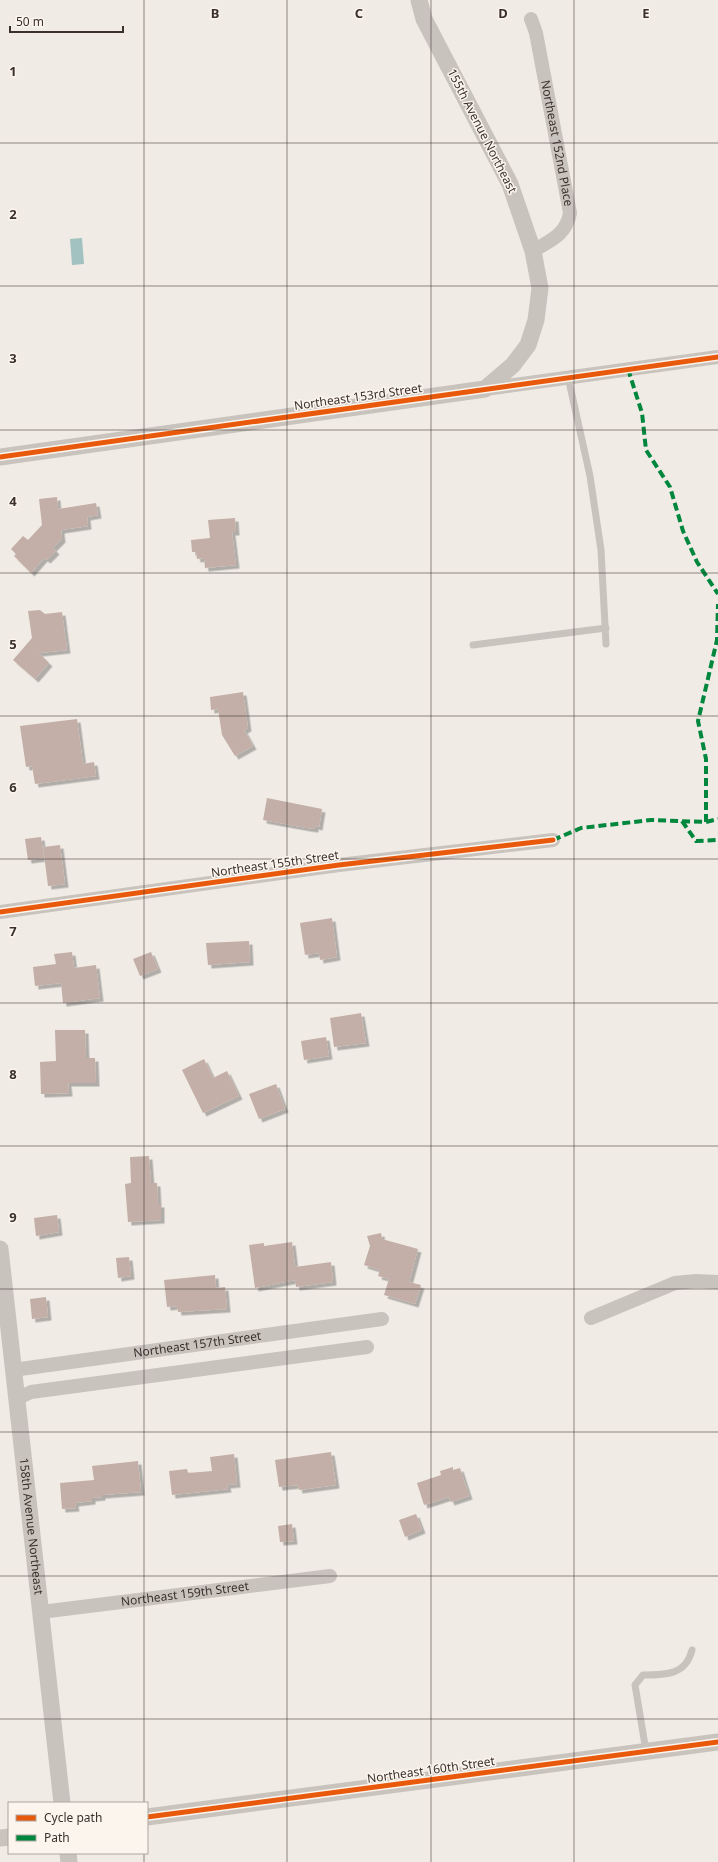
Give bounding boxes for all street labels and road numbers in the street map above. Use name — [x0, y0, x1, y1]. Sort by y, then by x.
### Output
street label: 155th Avenue Northeast — [444, 66, 522, 196]
street label: Northeast 152nd Place — [537, 79, 578, 208]
street label: Northeast 153rd Street — [293, 379, 424, 414]
street label: Northeast 155th Street — [210, 846, 341, 881]
street label: Northeast 157th Street — [132, 1327, 263, 1361]
street label: 158th Avenue Northeast — [15, 1457, 48, 1596]
street label: Northeast 159th Street — [120, 1577, 251, 1610]
street label: Northeast 160th Street — [366, 1752, 497, 1787]

